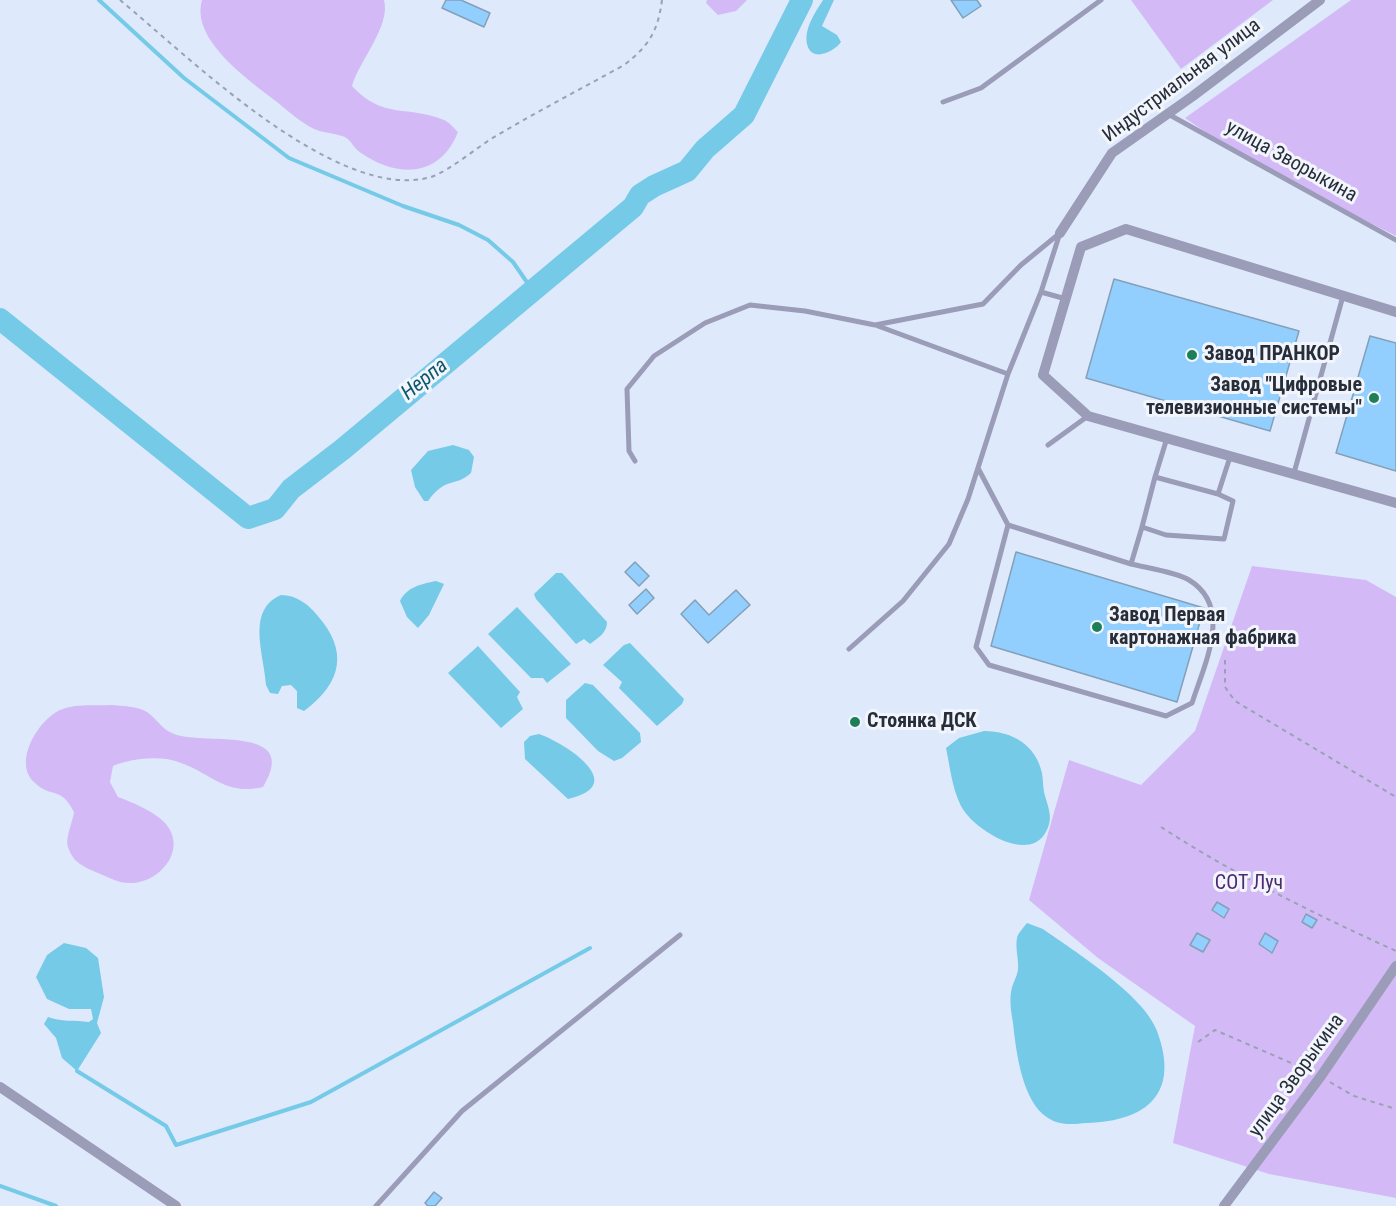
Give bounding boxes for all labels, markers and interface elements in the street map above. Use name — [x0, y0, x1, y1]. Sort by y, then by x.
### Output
street label: Индустриальная улица — [1098, 14, 1266, 148]
street label: улица Зворыкина — [1221, 116, 1361, 208]
place label: Завод ПРАНКОР — [1204, 343, 1340, 367]
marker: Завод ПРАНКОР — [1185, 348, 1199, 362]
water label: Нерпа — [397, 354, 453, 406]
place label: Завод "Цифровые телевизионные системы" — [1146, 374, 1362, 421]
marker: Завод "Цифровые телевизионные системы" — [1367, 391, 1381, 405]
place label: Завод Первая картонажная фабрика — [1109, 604, 1296, 651]
marker: Завод Первая картонажная фабрика — [1090, 620, 1104, 634]
place label: Стоянка ДСК — [867, 710, 977, 734]
marker: Стоянка ДСК — [848, 715, 862, 729]
park label: СОТ Луч — [1215, 872, 1283, 896]
street label: улица Зворыкина — [1244, 1010, 1350, 1142]

